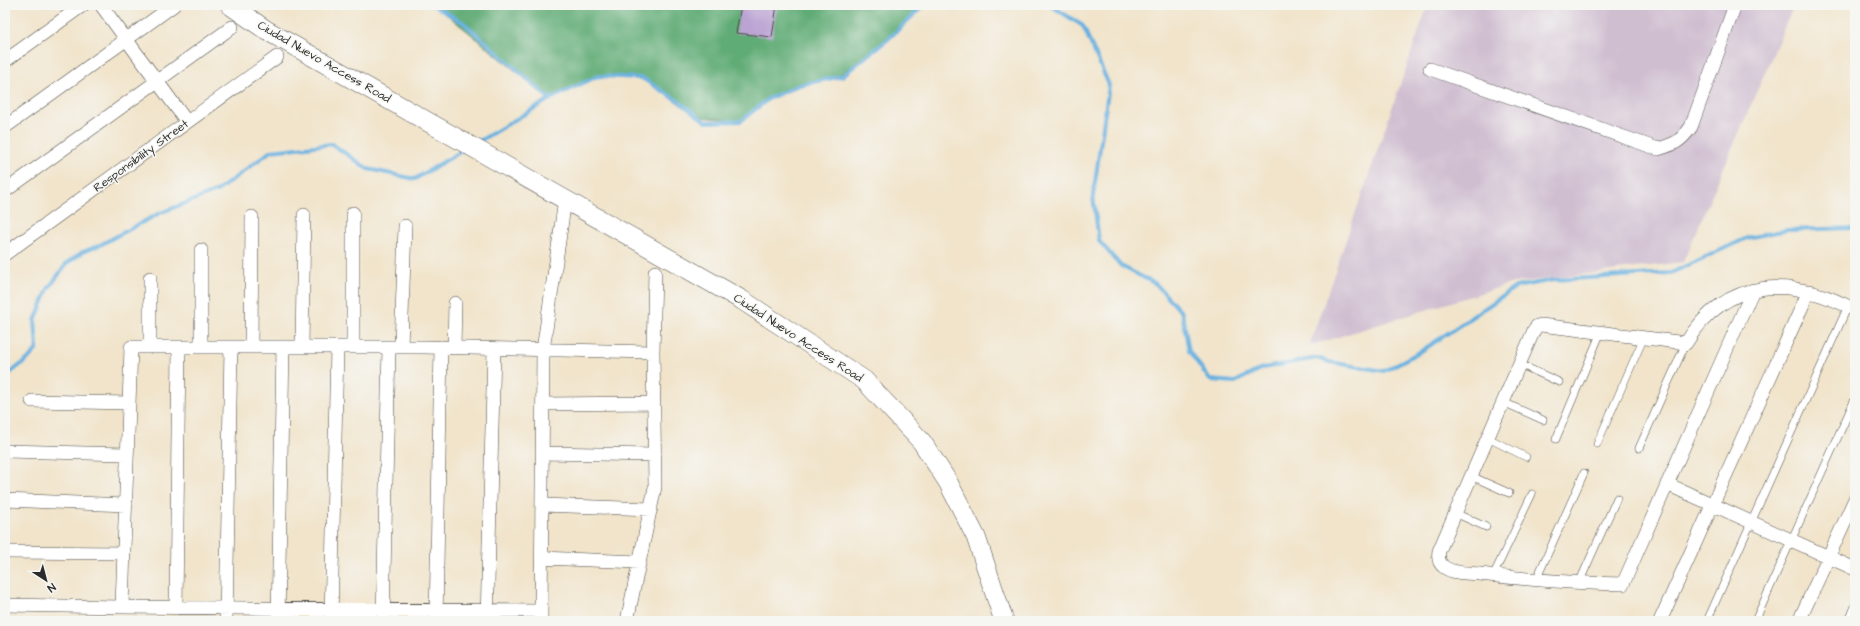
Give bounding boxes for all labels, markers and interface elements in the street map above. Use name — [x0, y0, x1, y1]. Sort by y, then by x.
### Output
street label: Ciudad Nuevo Access Road — [254, 17, 394, 107]
street label: Responsibility Street — [90, 116, 193, 197]
street label: Ciudad Nuevo Access Road — [730, 290, 866, 386]
north arrow — [26, 560, 66, 600]
text: N — [44, 580, 59, 596]

